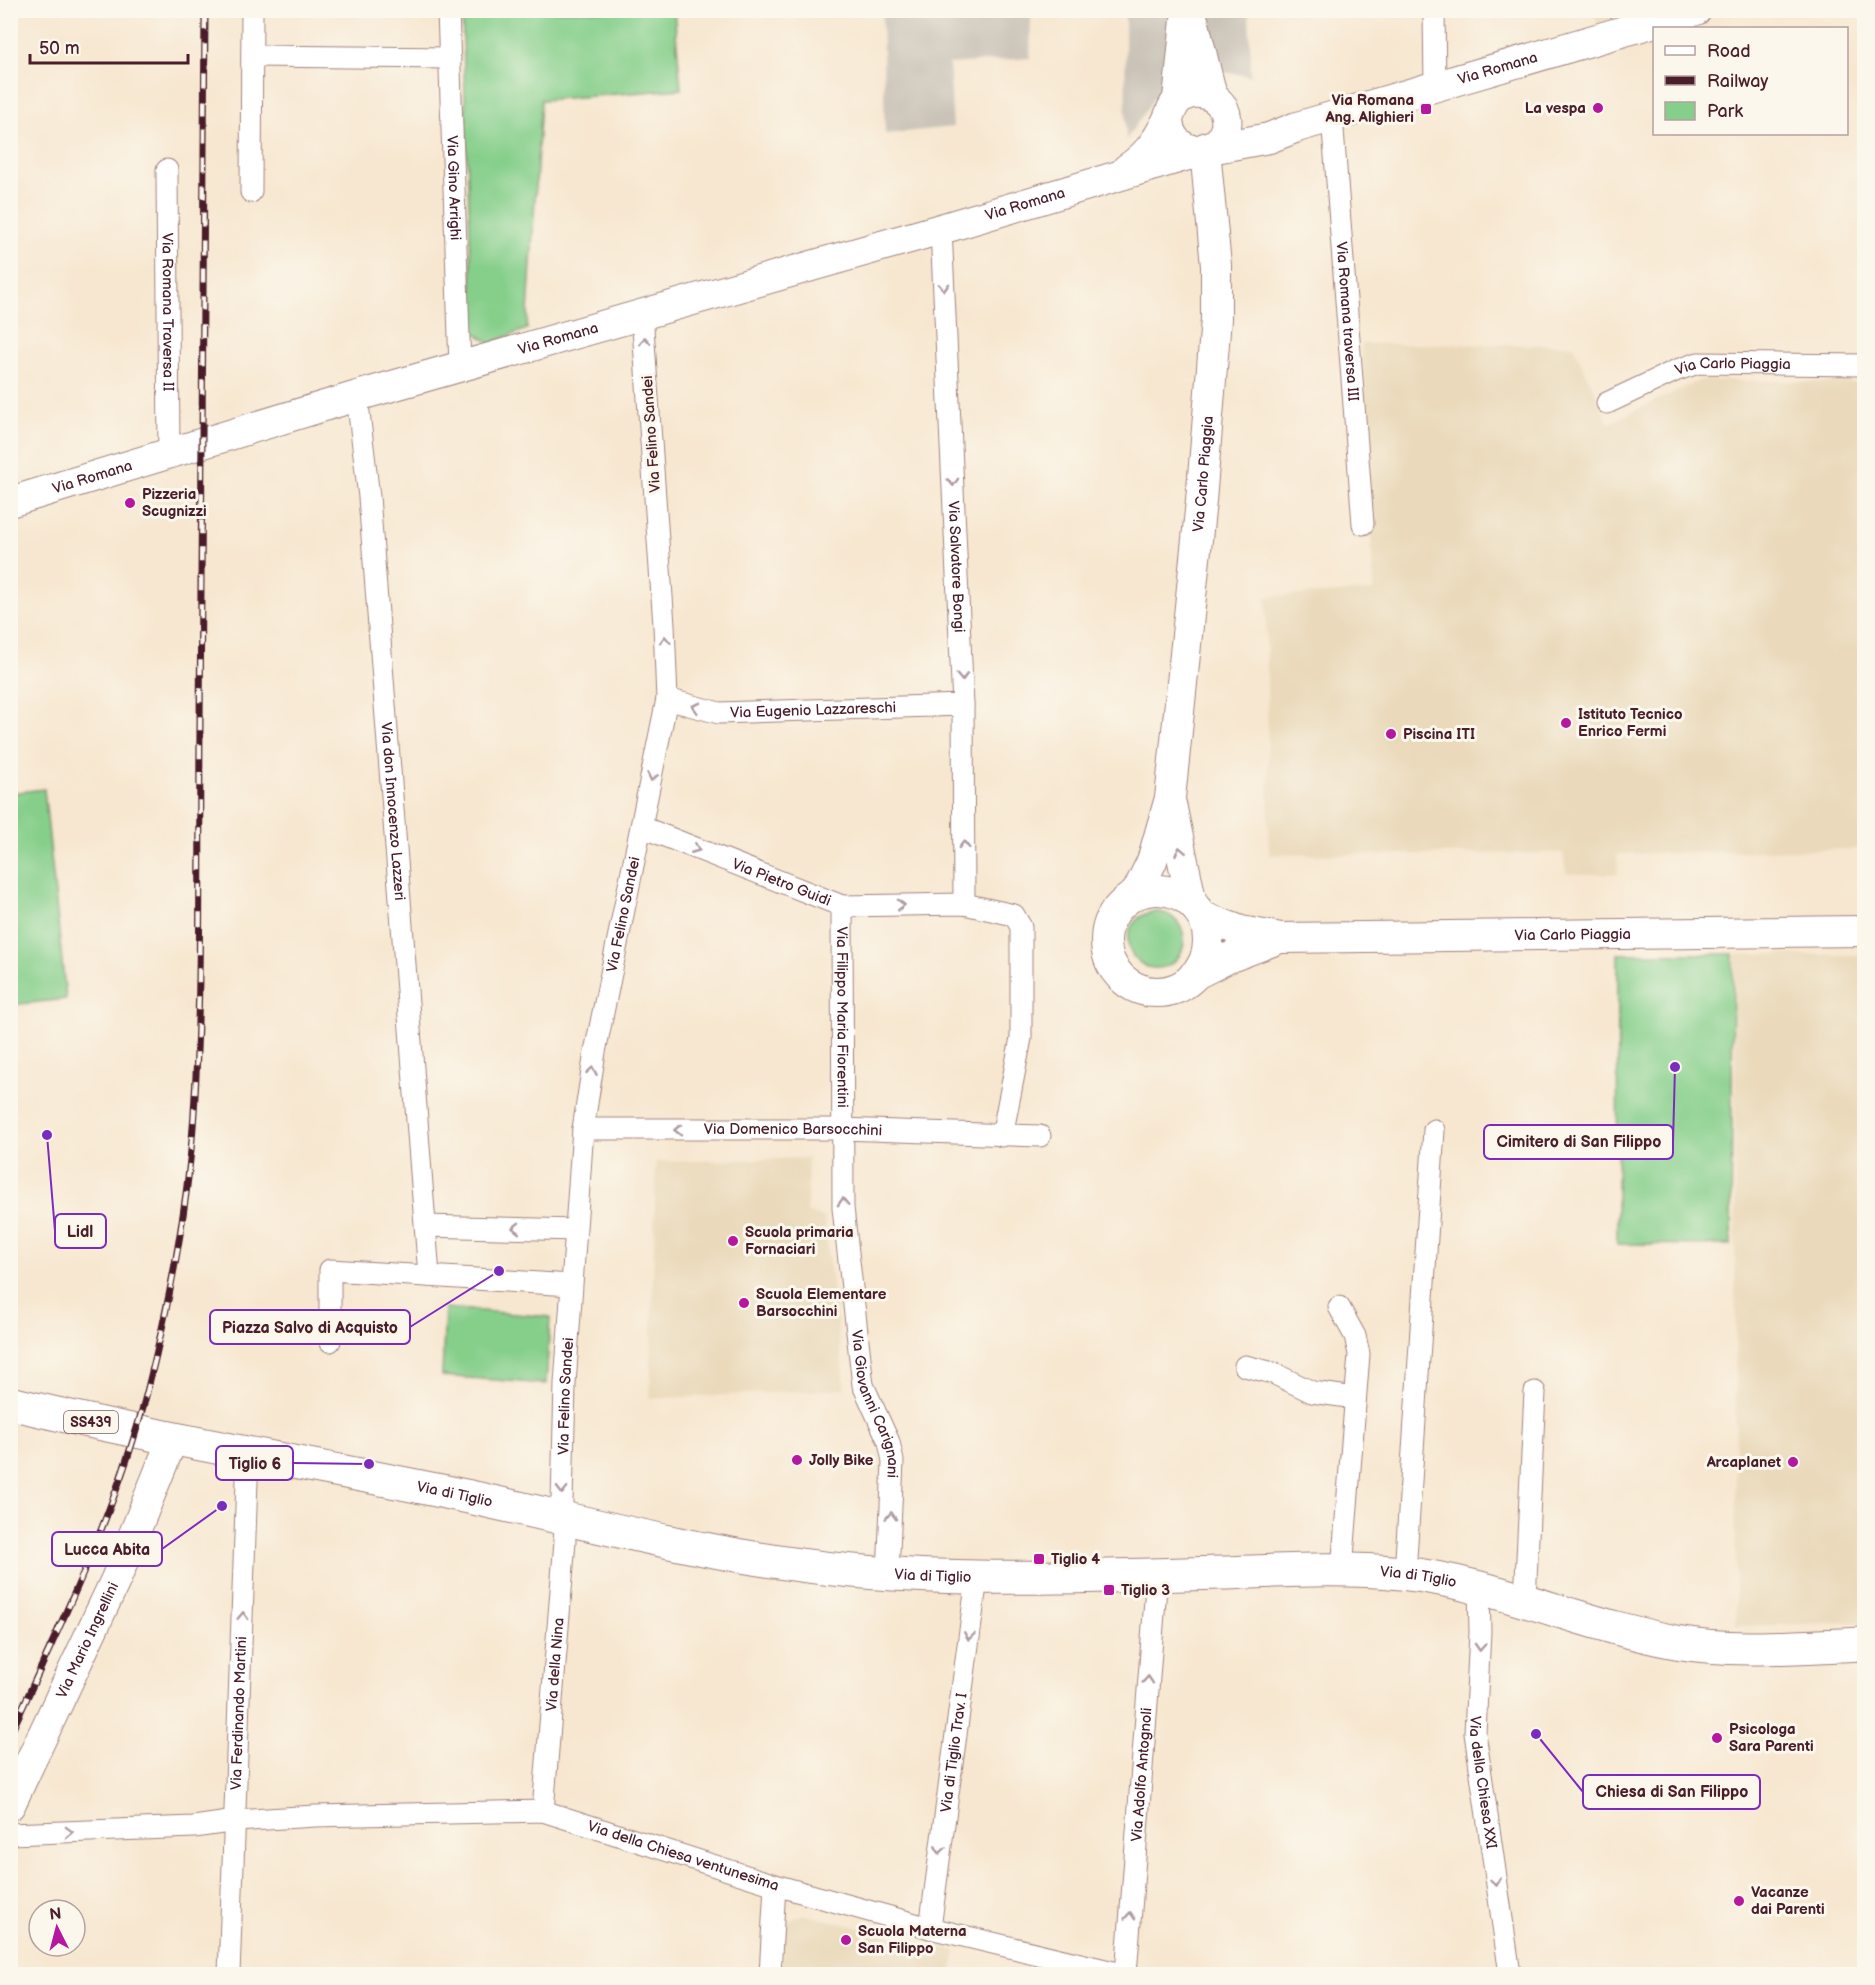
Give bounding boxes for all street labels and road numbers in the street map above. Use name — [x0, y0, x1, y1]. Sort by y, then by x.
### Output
street label: Via Romana — [1455, 48, 1540, 89]
street label: Via Gino Arrighi — [442, 135, 465, 241]
street label: Via Romana — [983, 183, 1067, 225]
street label: Via Romana Traversa II — [157, 233, 178, 392]
street label: Via Romana traversa III — [1332, 241, 1363, 402]
street label: Via Romana — [516, 319, 600, 359]
street label: Via Carlo Piaggia — [1673, 354, 1791, 380]
street label: Via Felino Sandei — [638, 375, 665, 493]
street label: Via Carlo Piaggia — [1189, 415, 1218, 533]
street label: Via Romana — [50, 456, 135, 498]
street label: Via Salvatore Bongi — [944, 500, 969, 633]
street label: Via Eugenio Lazzareschi — [730, 698, 896, 723]
street label: Via don Innocenzo Lazzeri — [376, 722, 409, 901]
street label: Via Pietro Guidi — [729, 854, 834, 911]
street label: Via Felino Sandei — [602, 855, 645, 974]
street label: Via Carlo Piaggia — [1514, 925, 1631, 945]
street label: Via Filippo Maria Fiorentini — [832, 926, 852, 1108]
street label: Via Domenico Barsocchini — [704, 1120, 883, 1140]
street label: Via Giovanni Carignani — [847, 1329, 902, 1478]
street label: Via Felino Sandei — [554, 1337, 578, 1455]
road number: SS439 — [64, 1411, 118, 1433]
street label: Via di Tiglio — [415, 1477, 494, 1512]
street label: Via di Tiglio — [1380, 1562, 1458, 1592]
street label: Via di Tiglio — [894, 1565, 972, 1587]
street label: Via Mario Ingrellini — [52, 1579, 123, 1702]
street label: Via della Nina — [542, 1617, 569, 1712]
street label: Via Ferdinando Martini — [227, 1636, 251, 1790]
street label: Via di Tiglio Trav. I — [937, 1691, 972, 1814]
street label: Via Adolfo Antognoli — [1127, 1707, 1157, 1842]
street label: Via della Chiesa XXI — [1465, 1715, 1501, 1851]
street label: Via della Chiesa ventunesima — [585, 1817, 781, 1896]

